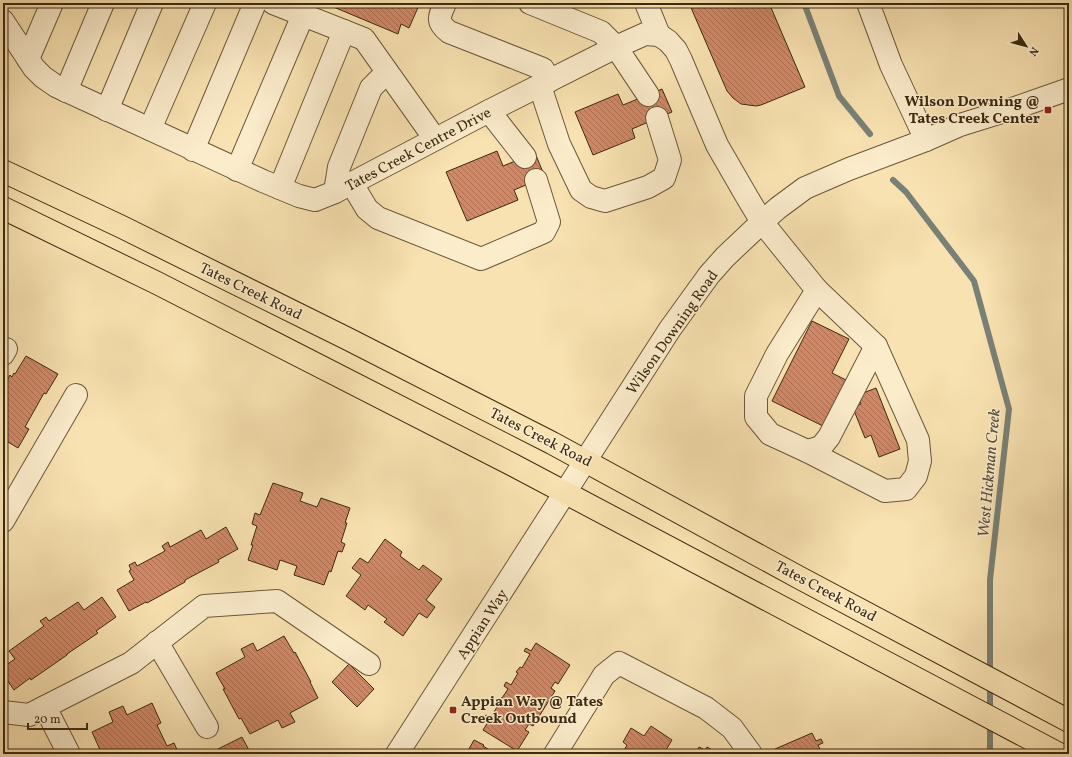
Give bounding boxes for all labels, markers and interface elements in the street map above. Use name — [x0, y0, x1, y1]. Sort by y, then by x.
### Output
north arrow — [1006, 26, 1046, 66]
text: N — [1024, 43, 1041, 59]
place label: Wilson Downing @ Tates Creek Center — [904, 92, 1040, 130]
street label: Tates Creek Centre Drive — [342, 103, 495, 198]
marker: Wilson Downing @ Tates Creek Center — [1043, 105, 1053, 115]
street label: Tates Creek Road — [195, 258, 305, 326]
street label: Wilson Downing Road — [622, 267, 724, 399]
street label: Tates Creek Road — [486, 404, 595, 473]
water label: West Hickman Creek — [973, 407, 1007, 538]
street label: Tates Creek Road — [771, 557, 880, 628]
street label: Appian Way — [453, 586, 514, 664]
place label: Appian Way @ Tates Creek Outbound — [461, 692, 603, 730]
scale bar — [28, 705, 87, 731]
marker: Appian Way @ Tates Creek Outbound — [448, 705, 458, 715]
text: 20 m — [34, 712, 61, 728]

